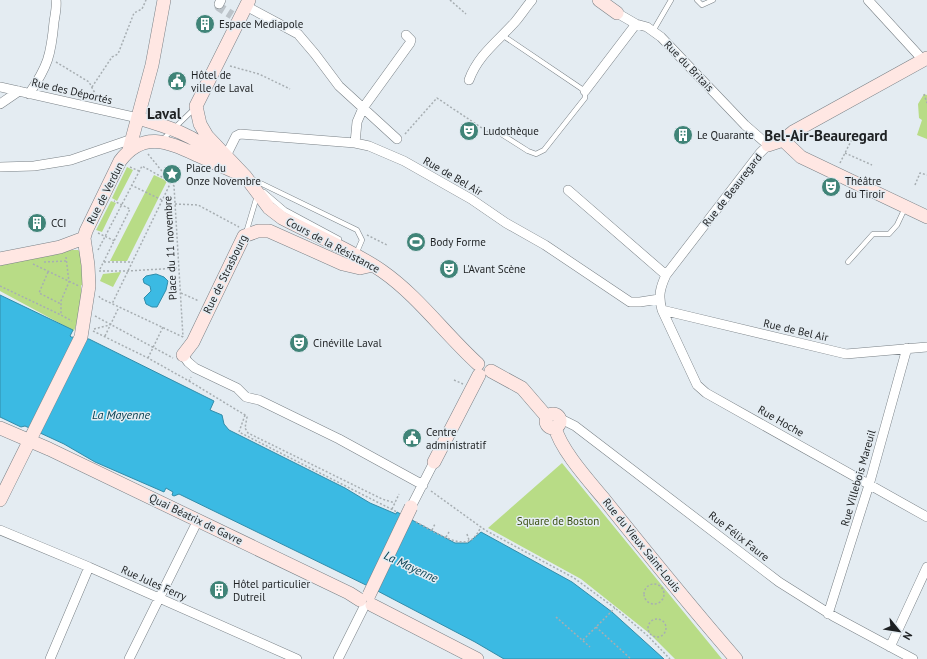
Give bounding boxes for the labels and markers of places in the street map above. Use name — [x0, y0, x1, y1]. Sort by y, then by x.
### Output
building icon: Espace Mediapole — [194, 13, 216, 35]
place label: Espace Mediapole — [219, 17, 304, 31]
place label: Hôtel de ville de Laval — [191, 68, 254, 95]
public building icon: Hôtel de ville de Laval — [166, 70, 188, 92]
theatre icon: Ludothèque — [458, 120, 480, 142]
place label: Ludothèque — [483, 124, 539, 138]
building icon: Le Quarante — [672, 124, 694, 146]
place label: Le Quarante — [697, 128, 754, 142]
place label: Place du Onze Novembre — [186, 161, 261, 188]
place icon: Place du Onze Novembre — [161, 163, 183, 185]
place label: Théâtre du Tiroir — [845, 174, 885, 201]
theatre icon: Théâtre du Tiroir — [820, 176, 842, 198]
building icon: CCI — [26, 212, 48, 234]
place label: CCI — [51, 216, 66, 230]
sports icon: Body Forme — [405, 231, 427, 253]
place label: Body Forme — [430, 235, 486, 249]
theatre icon: L'Avant Scène — [438, 258, 460, 280]
place label: L'Avant Scène — [463, 262, 526, 276]
theatre icon: Cinéville Laval — [288, 332, 310, 354]
place label: Cinéville Laval — [313, 336, 382, 350]
place label: Centre administratif — [426, 425, 486, 452]
public building icon: Centre administratif — [401, 427, 423, 449]
place label: Hôtel particulier Dutreil — [233, 577, 310, 604]
building icon: Hôtel particulier Dutreil — [208, 579, 230, 601]

